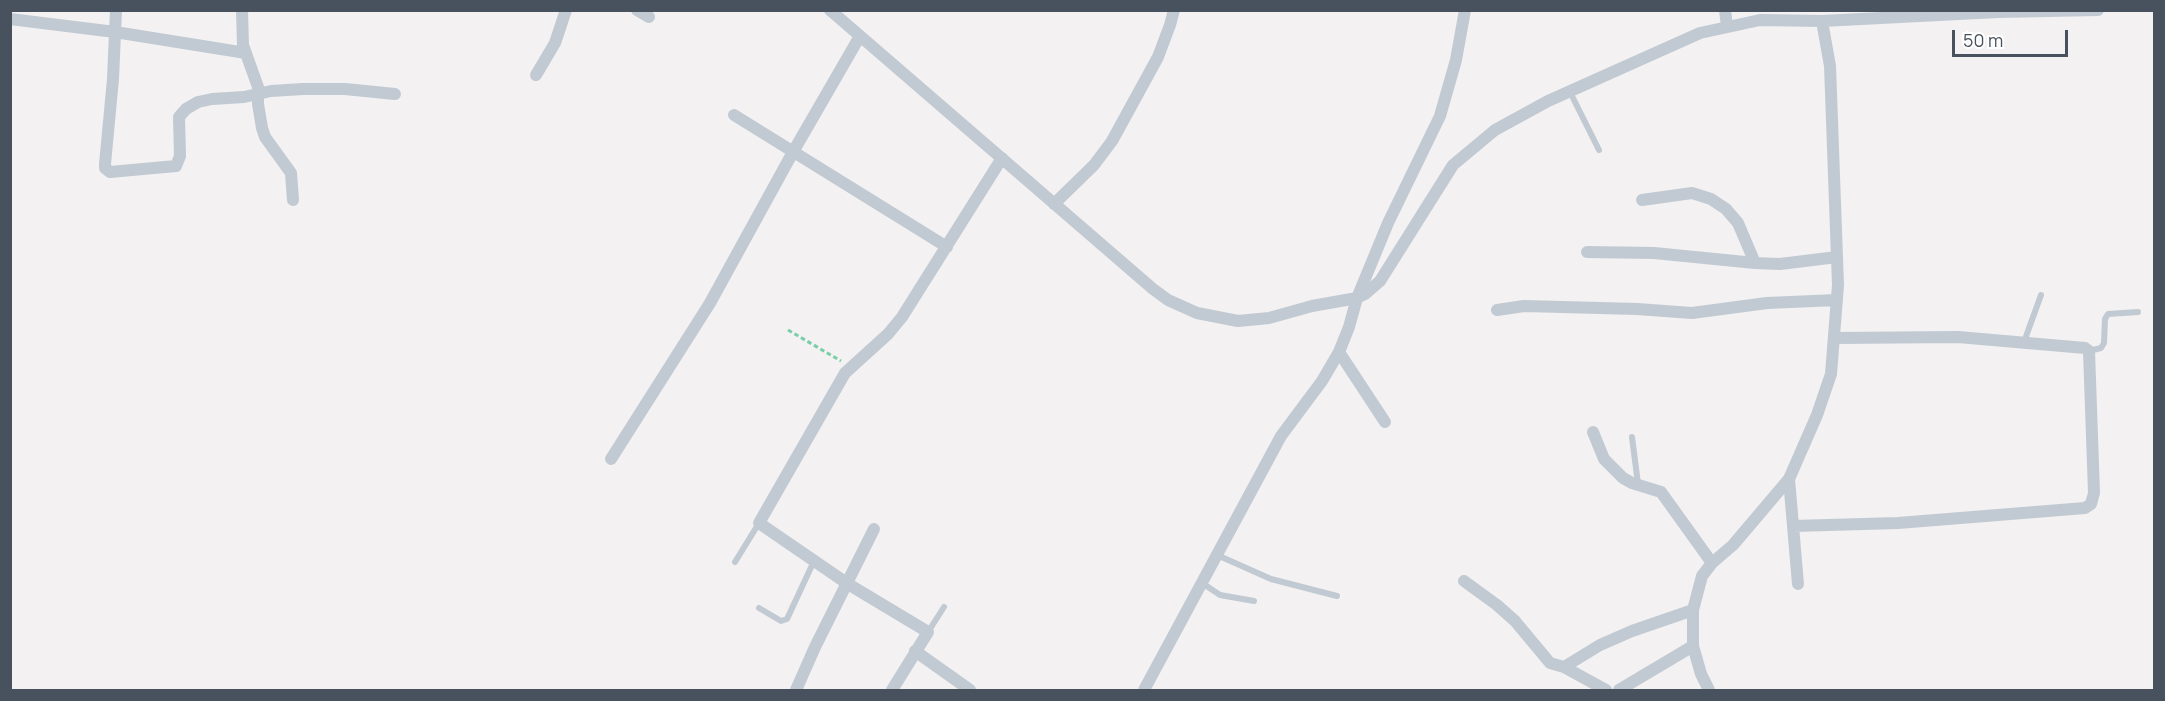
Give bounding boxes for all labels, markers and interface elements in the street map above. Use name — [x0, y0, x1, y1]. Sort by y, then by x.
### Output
scale bar — [1955, 18, 2070, 56]
text: 50 m — [1963, 28, 2003, 52]

